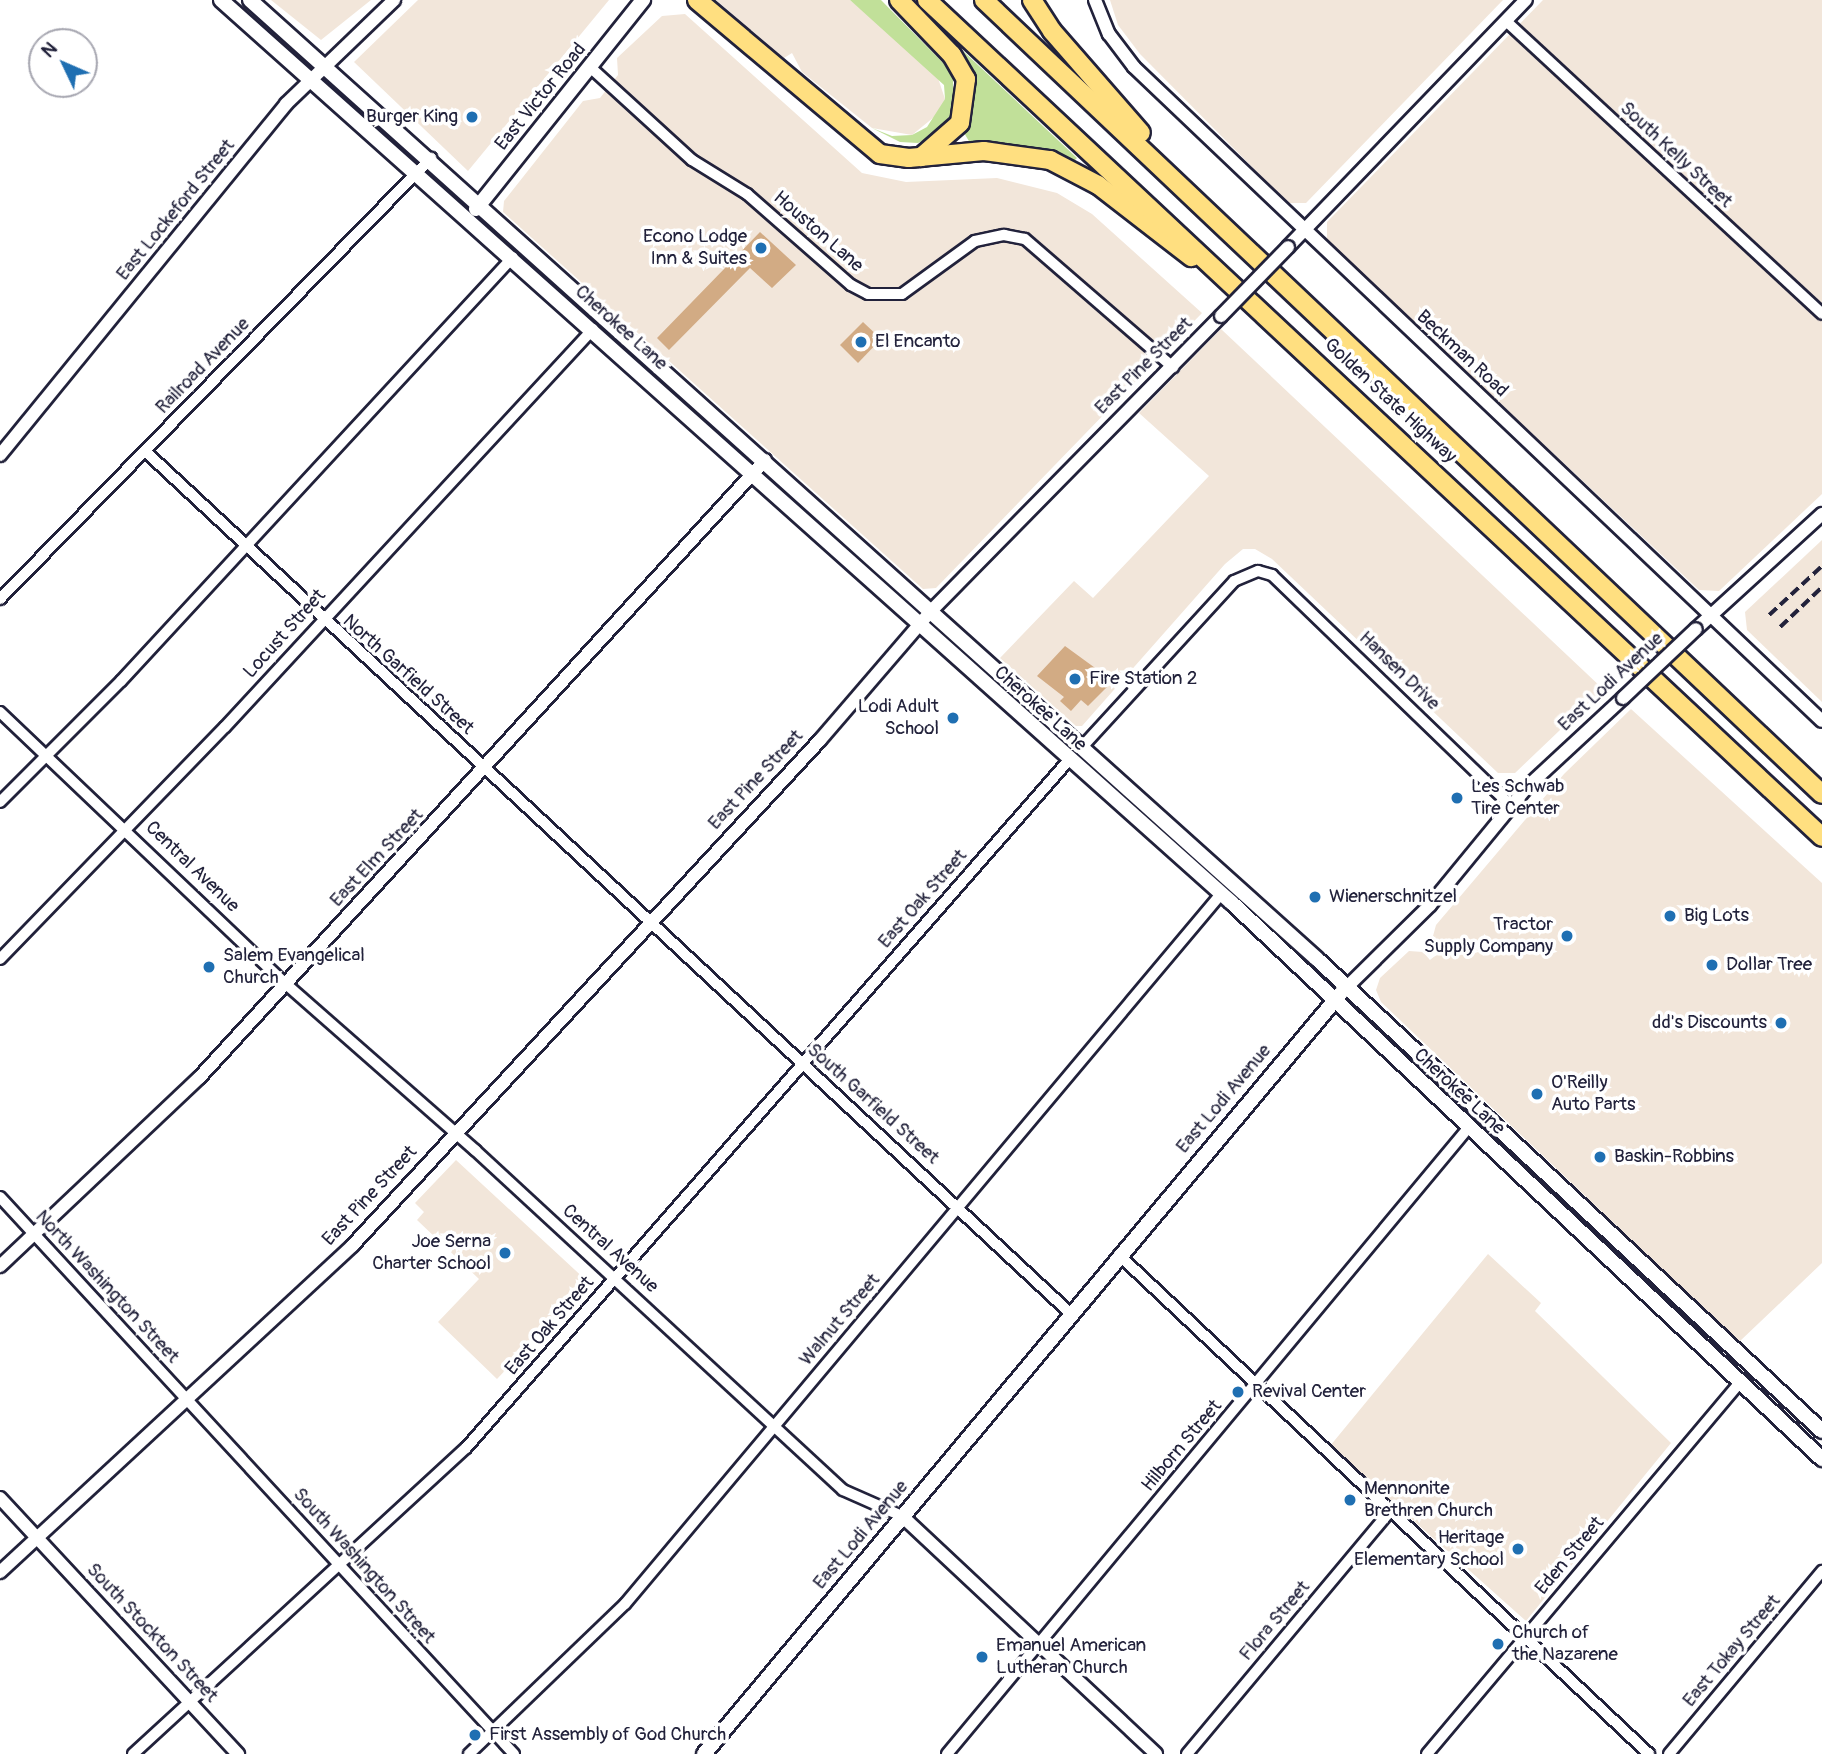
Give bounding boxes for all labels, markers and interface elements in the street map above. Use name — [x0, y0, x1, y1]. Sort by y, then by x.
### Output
north arrow — [28, 28, 98, 98]
text: N — [36, 37, 62, 63]
street label: East Victor Road — [491, 39, 591, 155]
street label: South Kelly Street — [1615, 97, 1737, 213]
place label: Burger King — [366, 106, 458, 128]
marker: Burger King — [464, 109, 480, 125]
street label: East Lockeford Street — [112, 135, 240, 285]
street label: Houston Lane — [768, 187, 868, 277]
place label: Econo Lodge Inn & Suites — [643, 226, 747, 270]
marker: Econo Lodge Inn & Suites — [753, 240, 769, 256]
street label: Cherokee Lane — [570, 281, 672, 375]
street label: Beckman Road — [1411, 306, 1513, 402]
street label: Railroad Avenue — [151, 313, 255, 419]
street label: East Pine Street — [1091, 313, 1197, 419]
place label: El Encanto — [875, 331, 960, 353]
marker: El Encanto — [853, 334, 869, 350]
street label: Golden State Highway — [1319, 334, 1461, 468]
street label: Locust Street — [239, 585, 331, 683]
street label: North Garfield Street — [338, 610, 478, 740]
street label: Hansen Drive — [1354, 627, 1444, 715]
street label: East Lodi Avenue — [1554, 628, 1668, 736]
street label: Cherokee Lane — [989, 662, 1091, 756]
place label: Fire Station 2 — [1089, 668, 1197, 690]
marker: Fire Station 2 — [1067, 671, 1083, 687]
place label: Lodi Adult School — [858, 696, 939, 740]
marker: Lodi Adult School — [945, 710, 961, 726]
street label: East Pine Street — [704, 725, 808, 835]
place label: Les Schwab Tire Center — [1471, 776, 1564, 820]
marker: Les Schwab Tire Center — [1449, 790, 1465, 806]
street label: East Elm Street — [326, 804, 428, 912]
street label: Central Avenue — [140, 817, 244, 917]
street label: East Oak Street — [874, 845, 972, 953]
place label: Wienerschnitzel — [1329, 886, 1457, 908]
marker: Wienerschnitzel — [1307, 889, 1323, 905]
place label: Big Lots — [1684, 905, 1749, 927]
marker: Big Lots — [1662, 908, 1678, 924]
place label: Tractor Supply Company — [1424, 914, 1553, 958]
marker: Tractor Supply Company — [1559, 928, 1575, 944]
place label: Salem Evangelical Church — [223, 945, 365, 989]
place label: Dollar Tree — [1726, 954, 1812, 976]
marker: Dollar Tree — [1704, 957, 1720, 973]
marker: Salem Evangelical Church — [201, 959, 217, 975]
place label: dd's Discounts — [1652, 1012, 1767, 1034]
marker: dd's Discounts — [1773, 1015, 1789, 1031]
street label: South Garfield Street — [802, 1039, 944, 1169]
street label: East Lodi Avenue — [1172, 1040, 1276, 1158]
street label: Cherokee Lane — [1409, 1044, 1509, 1140]
place label: O'Reilly Auto Parts — [1551, 1072, 1636, 1116]
marker: O'Reilly Auto Parts — [1529, 1086, 1545, 1102]
street label: East Pine Street — [318, 1141, 422, 1251]
place label: Baskin-Robbins — [1614, 1146, 1734, 1168]
marker: Baskin-Robbins — [1592, 1149, 1608, 1165]
street label: Central Avenue — [557, 1200, 663, 1298]
street label: North Washington Street — [30, 1206, 184, 1368]
place label: Joe Serna Charter School — [372, 1231, 491, 1275]
marker: Joe Serna Charter School — [497, 1245, 513, 1261]
street label: Walnut Street — [795, 1269, 885, 1371]
street label: East Oak Street — [501, 1272, 599, 1380]
place label: Revival Center — [1252, 1381, 1366, 1403]
marker: Revival Center — [1230, 1384, 1246, 1400]
street label: Hilborn Street — [1137, 1396, 1227, 1496]
street label: East Lodi Avenue — [809, 1476, 913, 1594]
place label: Mennonite Brethren Church — [1364, 1478, 1493, 1522]
street label: South Washington Street — [288, 1483, 440, 1649]
marker: Mennonite Brethren Church — [1342, 1492, 1358, 1508]
street label: Eden Street — [1531, 1512, 1609, 1600]
place label: Heritage Elementary School — [1354, 1527, 1504, 1571]
marker: Heritage Elementary School — [1510, 1541, 1526, 1557]
street label: South Stockton Street — [82, 1559, 222, 1707]
street label: Flora Street — [1235, 1576, 1315, 1666]
street label: East Tokay Street — [1678, 1590, 1786, 1712]
place label: Church of the Nazarene — [1512, 1622, 1618, 1666]
place label: Emanuel American Lutheran Church — [996, 1635, 1146, 1679]
marker: Church of the Nazarene — [1490, 1636, 1506, 1652]
marker: Emanuel American Lutheran Church — [974, 1649, 990, 1665]
place label: First Assembly of God Church — [489, 1724, 726, 1746]
marker: First Assembly of God Church — [467, 1727, 483, 1743]

